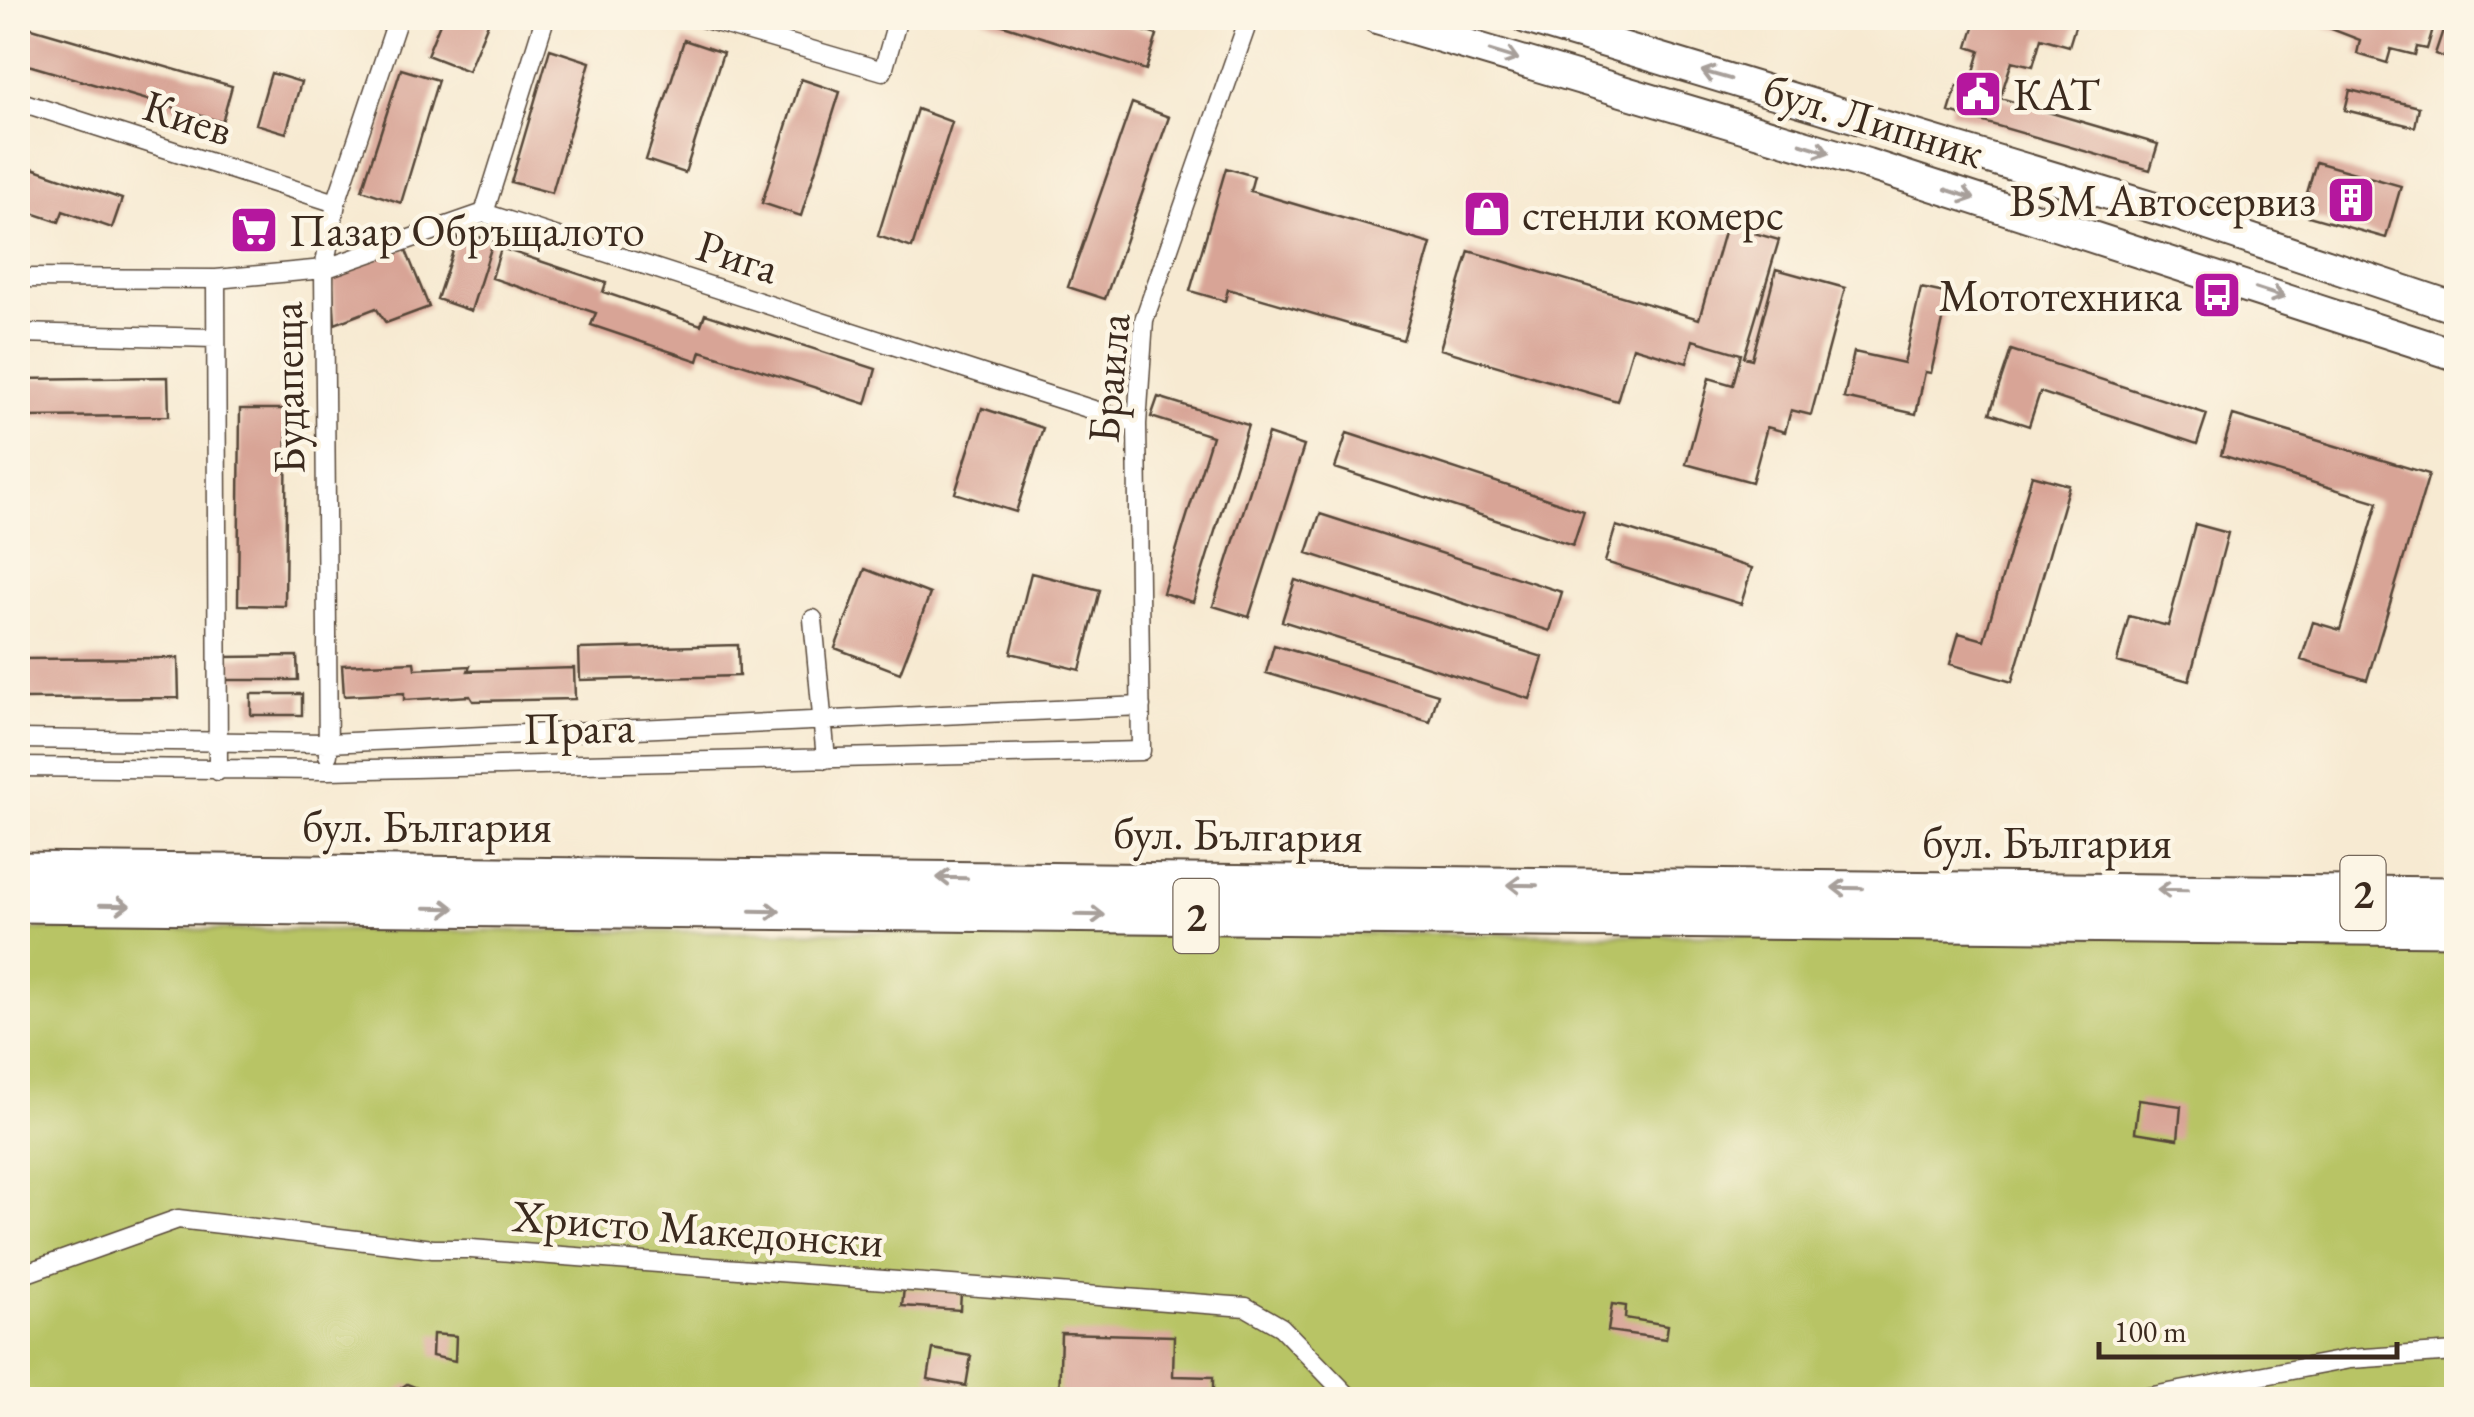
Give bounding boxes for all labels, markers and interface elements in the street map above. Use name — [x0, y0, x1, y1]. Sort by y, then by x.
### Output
one-way arrow — [1488, 47, 1519, 65]
street label: бул. Липник — [1757, 59, 1991, 181]
one-way arrow — [1700, 65, 1732, 83]
place label: КАТ — [2013, 65, 2101, 123]
public building icon: КАТ — [1952, 68, 2004, 120]
street label: Киев — [136, 75, 240, 159]
one-way arrow — [1799, 140, 1830, 158]
place label: В5М Автосервиз — [2009, 171, 2316, 229]
building icon: В5М Автосервиз — [2325, 174, 2377, 226]
place label: стенли комерс — [1522, 185, 1784, 243]
one-way arrow — [1944, 186, 1975, 204]
shop icon: стенли комерс — [1461, 188, 1513, 240]
place label: Пазар Обръщалото — [289, 201, 645, 259]
supermarket icon: Пазар Обръщалото — [228, 204, 280, 256]
street label: Рига — [690, 216, 786, 296]
place label: Мототехника — [1939, 266, 2182, 324]
bus stop icon: Мототехника — [2191, 269, 2243, 321]
one-way arrow — [2253, 285, 2285, 303]
street label: Будапеща — [256, 301, 318, 475]
street label: Браила — [1073, 311, 1143, 445]
street label: Прага — [523, 697, 635, 757]
street label: бул. България — [302, 797, 552, 855]
street label: бул. България — [1113, 803, 1363, 865]
street label: бул. България — [1922, 813, 2172, 871]
road number: 2 — [2340, 856, 2386, 930]
one-way arrow — [936, 869, 968, 888]
one-way arrow — [1506, 875, 1538, 894]
one-way arrow — [1831, 878, 1864, 898]
road number: 2 — [1174, 879, 1218, 953]
one-way arrow — [2156, 881, 2188, 900]
one-way arrow — [98, 896, 130, 914]
one-way arrow — [422, 898, 455, 918]
one-way arrow — [748, 902, 780, 921]
one-way arrow — [1072, 906, 1105, 924]
street label: Христо Македонски — [510, 1186, 885, 1270]
scale bar — [2099, 1297, 2396, 1359]
text: 100 m — [2114, 1312, 2187, 1351]

